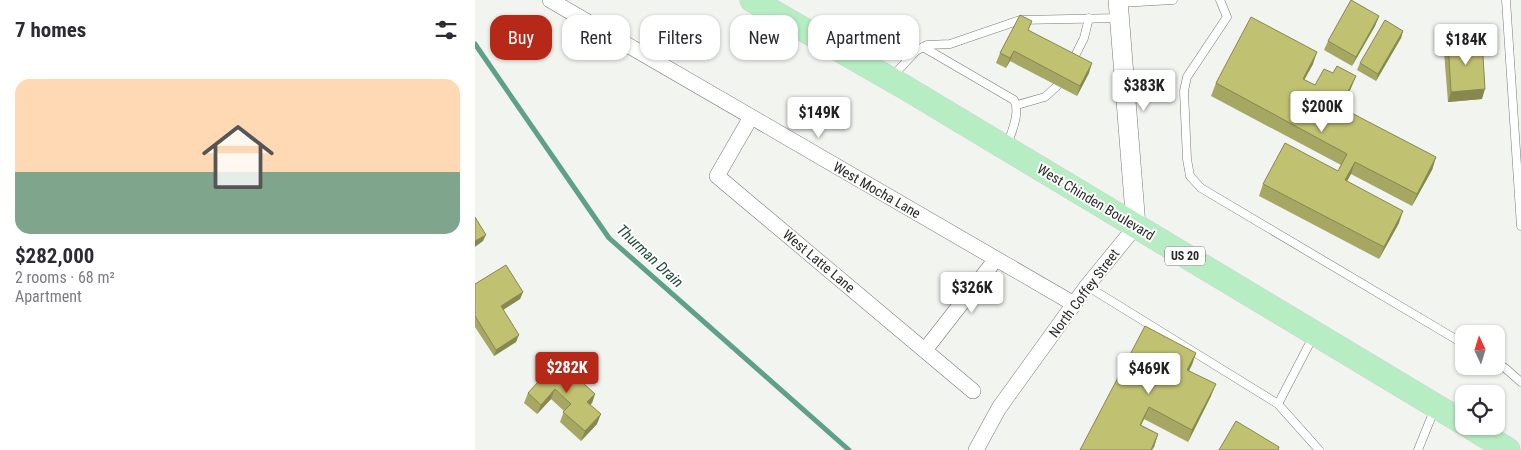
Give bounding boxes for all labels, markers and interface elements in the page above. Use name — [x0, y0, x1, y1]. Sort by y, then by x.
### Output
chip: Buy — [490, 15, 552, 60]
chip: Rent — [562, 15, 630, 60]
chip: Filters — [640, 15, 720, 60]
chip: New — [730, 15, 798, 60]
chip: Apartment — [808, 15, 919, 60]
icon: filters — [432, 16, 460, 44]
text: 7 homes — [15, 18, 86, 42]
pin: $184K — [1431, 23, 1501, 66]
text: $184K — [1445, 30, 1487, 49]
pin: $383K — [1109, 70, 1179, 112]
text: $383K — [1123, 76, 1165, 95]
pin: $200K — [1287, 90, 1357, 133]
pin: $149K — [784, 96, 854, 139]
text: $200K — [1301, 97, 1343, 116]
text: $149K — [798, 103, 840, 122]
icon: home — [193, 112, 283, 202]
street label: West Mocha Lane — [830, 159, 924, 222]
street label: West Chinden Boulevard — [1035, 161, 1157, 243]
water label: Thurman Drain — [613, 221, 687, 291]
street label: West Latte Lane — [780, 226, 859, 296]
text: $282,000 — [15, 244, 94, 268]
street label: North Coffey Street — [1046, 246, 1122, 340]
road number: US 20 — [1165, 247, 1205, 266]
text: 2 rooms · 68 m² — [15, 268, 115, 287]
pin: $326K — [937, 272, 1007, 314]
text: $326K — [951, 278, 993, 297]
text: Apartment — [15, 287, 82, 306]
north arrow — [1455, 325, 1505, 375]
map controls — [1455, 325, 1505, 435]
pin: $282K — [532, 352, 602, 394]
pin: $469K — [1114, 352, 1184, 395]
text: $282K — [546, 358, 588, 377]
text: $469K — [1128, 359, 1170, 378]
button: locate — [1455, 385, 1505, 435]

